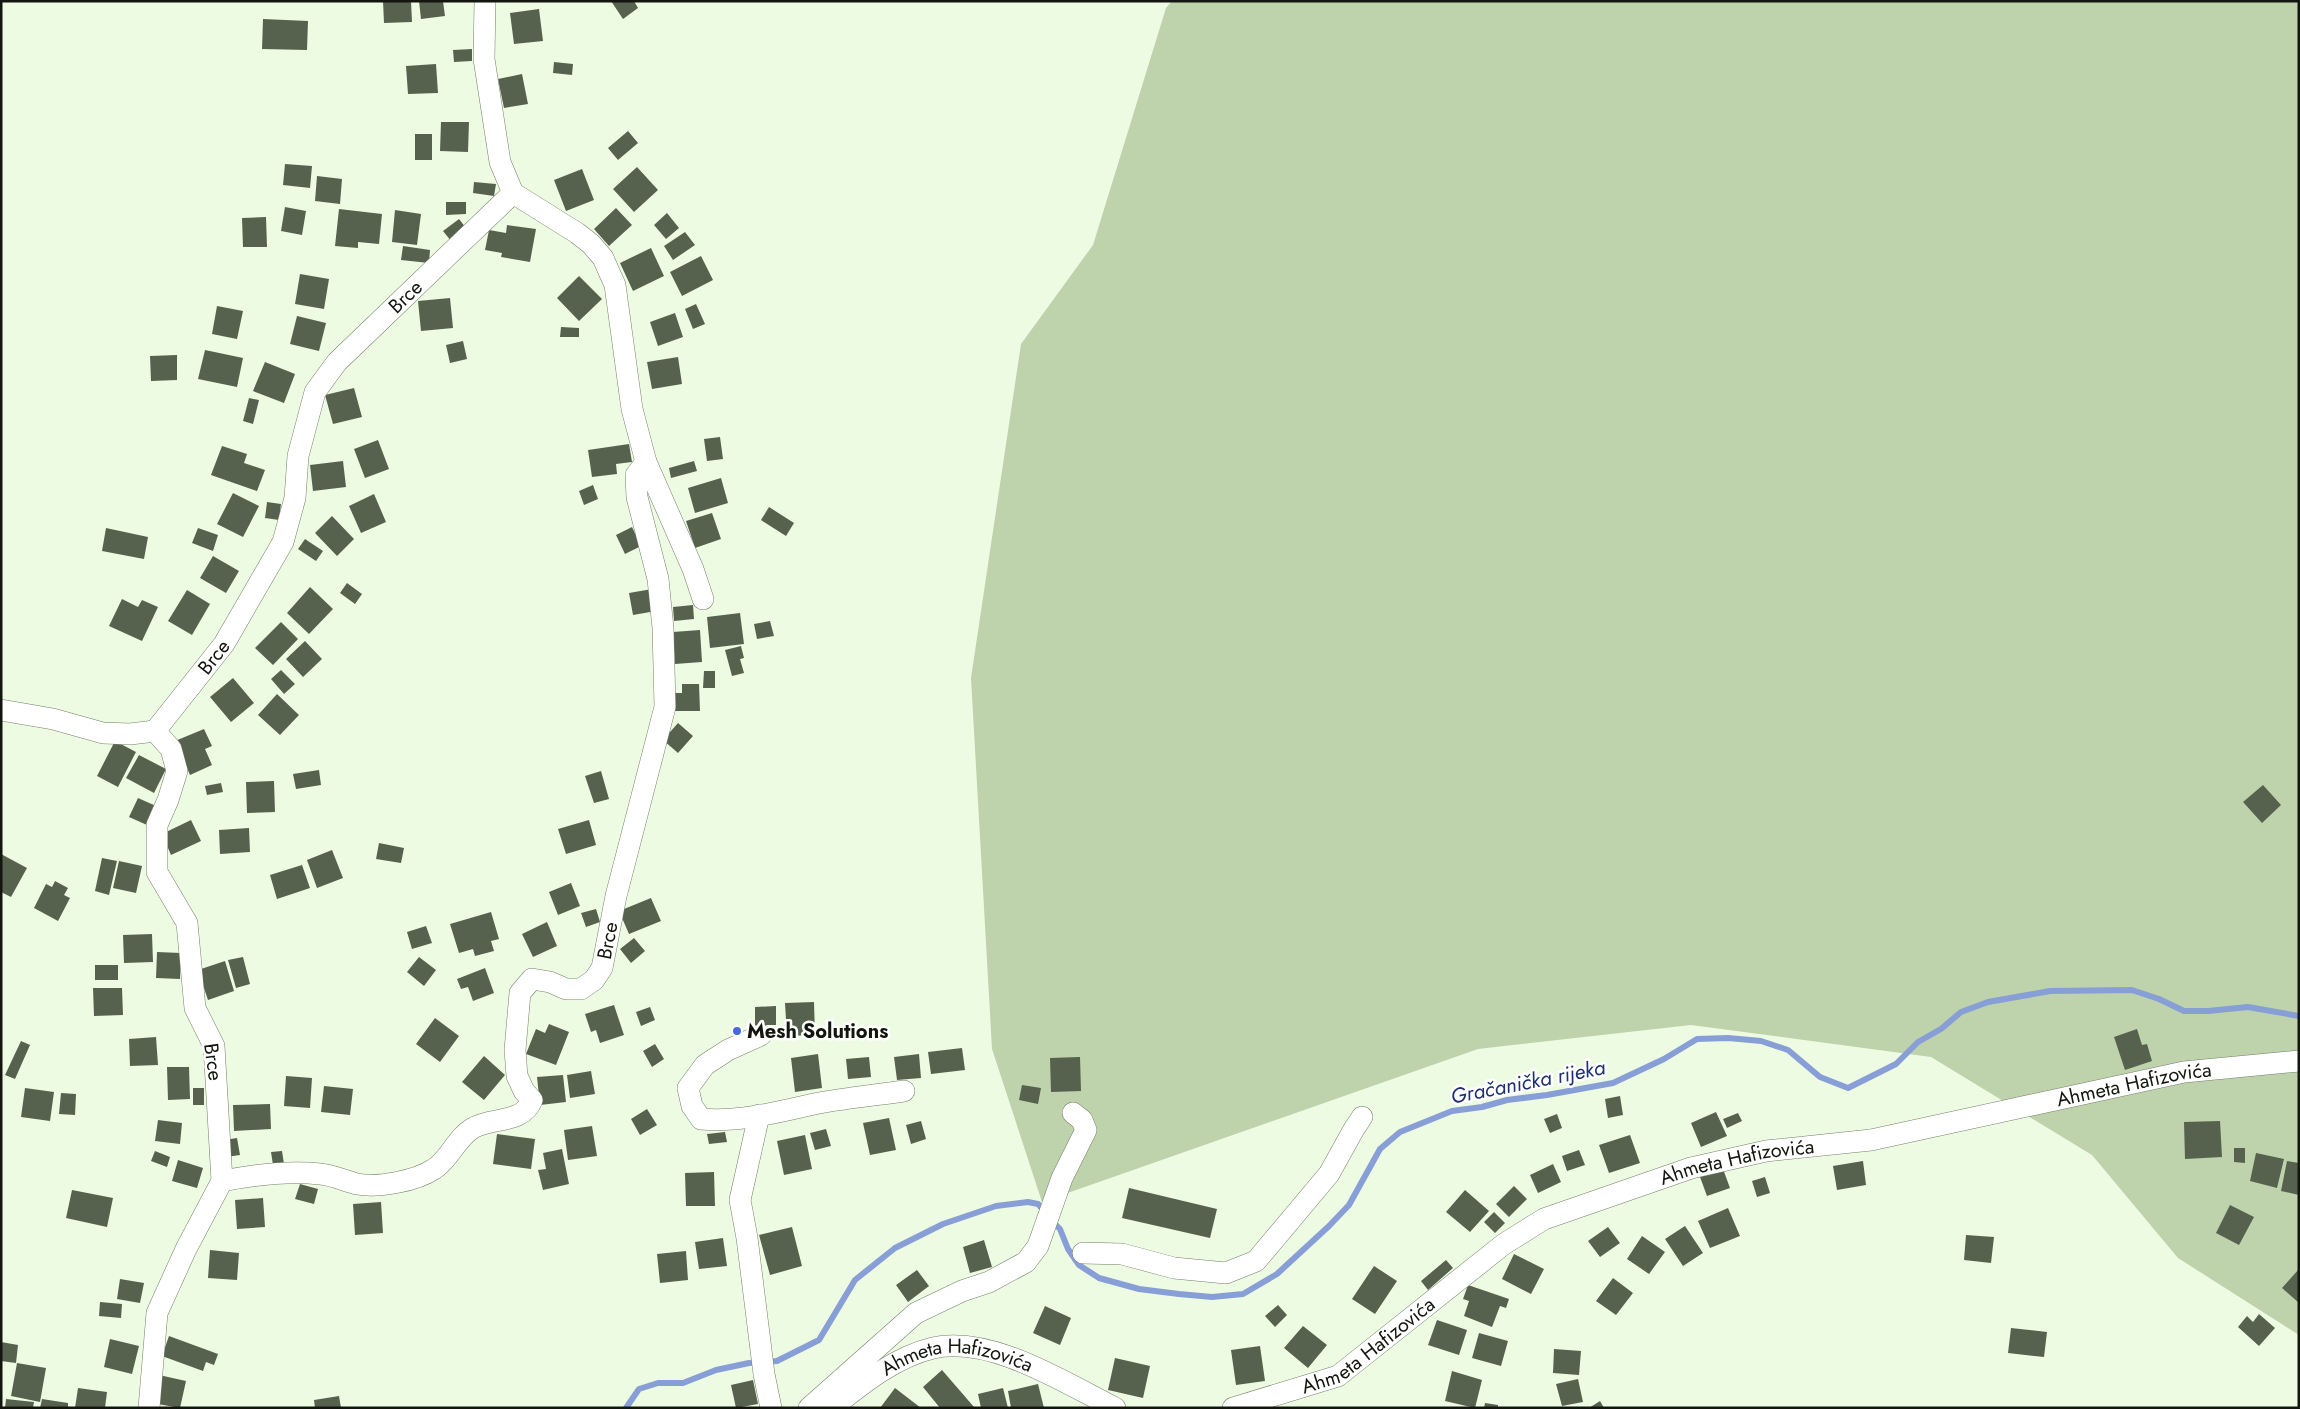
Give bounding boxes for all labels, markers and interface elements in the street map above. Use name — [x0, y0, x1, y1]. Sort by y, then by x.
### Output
street label: Brce — [382, 273, 429, 320]
street label: Brce — [191, 633, 237, 681]
street label: Brce — [590, 919, 625, 962]
place label: Mesh Solutions — [747, 1017, 888, 1046]
marker: Mesh Solutions — [731, 1025, 743, 1037]
street label: Brce — [196, 1041, 230, 1083]
water label: Gračanička rijeka — [1448, 1052, 1608, 1112]
street label: Ahmeta Hafizovića — [2054, 1055, 2213, 1114]
street label: Ahmeta Hafizovića — [1656, 1132, 1816, 1192]
street label: Ahmeta Hafizovića — [1298, 1290, 1441, 1401]
text: Ahmeta Hafizovića — [875, 1331, 1038, 1383]
street label: Ahmeta Hafizovića — [879, 1359, 1037, 1389]

